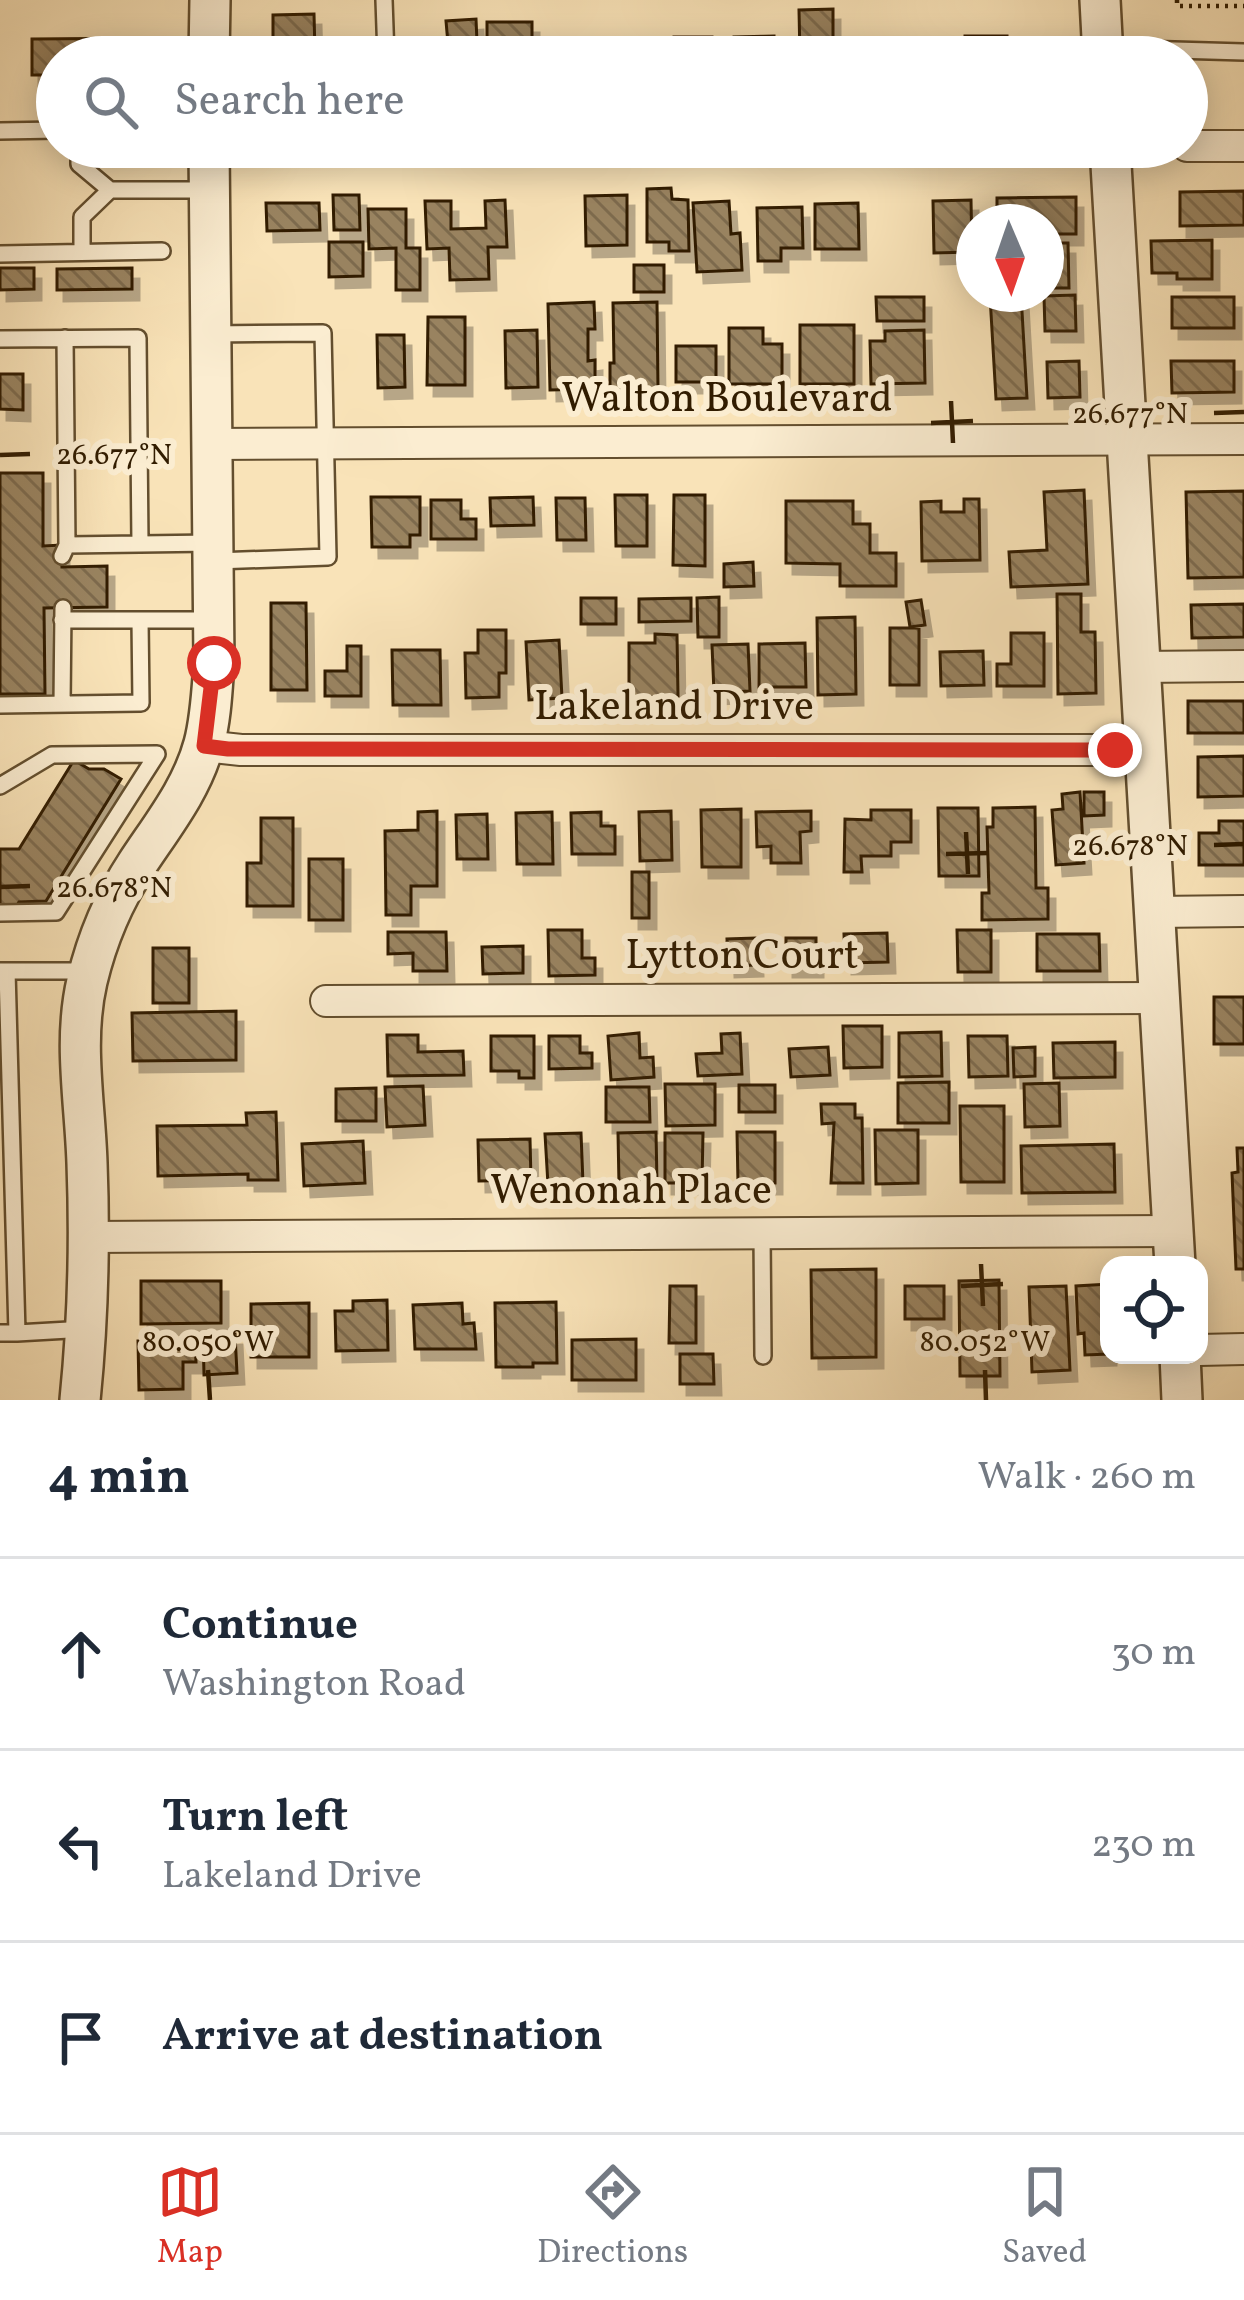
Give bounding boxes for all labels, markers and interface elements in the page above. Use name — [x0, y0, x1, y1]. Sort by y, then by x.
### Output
search box — [36, 36, 1208, 168]
icon: search — [78, 69, 144, 135]
text: Search here — [174, 71, 405, 134]
north arrow — [956, 204, 1064, 312]
street label: Walton Boulevard — [561, 371, 893, 430]
text: 26.677°N — [1072, 394, 1188, 436]
text: 26.677°N — [56, 435, 172, 477]
route start — [187, 636, 241, 690]
street label: Lakeland Drive — [534, 679, 814, 738]
route end — [1088, 723, 1142, 777]
text: 26.678°N — [1072, 826, 1188, 868]
text: 26.678°N — [56, 868, 172, 910]
street label: Lytton Court — [625, 928, 859, 987]
street label: Wenonah Place — [490, 1163, 772, 1222]
map controls — [1100, 1256, 1208, 1364]
button: locate — [1100, 1256, 1208, 1364]
text: 80.050°W — [142, 1322, 274, 1364]
text: 80.052°W — [920, 1322, 1050, 1364]
text: 4 min — [48, 1443, 190, 1514]
text: Walk · 260 m — [978, 1451, 1196, 1505]
text: Continue — [162, 1595, 358, 1658]
icon: ahead — [48, 1621, 114, 1687]
text: 30 m — [1111, 1627, 1196, 1681]
text: Washington Road — [162, 1658, 466, 1712]
text: Turn left — [162, 1787, 348, 1850]
icon: left — [48, 1813, 114, 1879]
text: 230 m — [1091, 1819, 1196, 1873]
text: Lakeland Drive — [162, 1850, 422, 1904]
icon: arrive — [48, 2005, 114, 2071]
text: Arrive at destination — [162, 2006, 603, 2069]
tab: Map — [157, 2159, 223, 2277]
tab: Directions — [537, 2159, 688, 2277]
tab: Saved — [1002, 2159, 1087, 2277]

